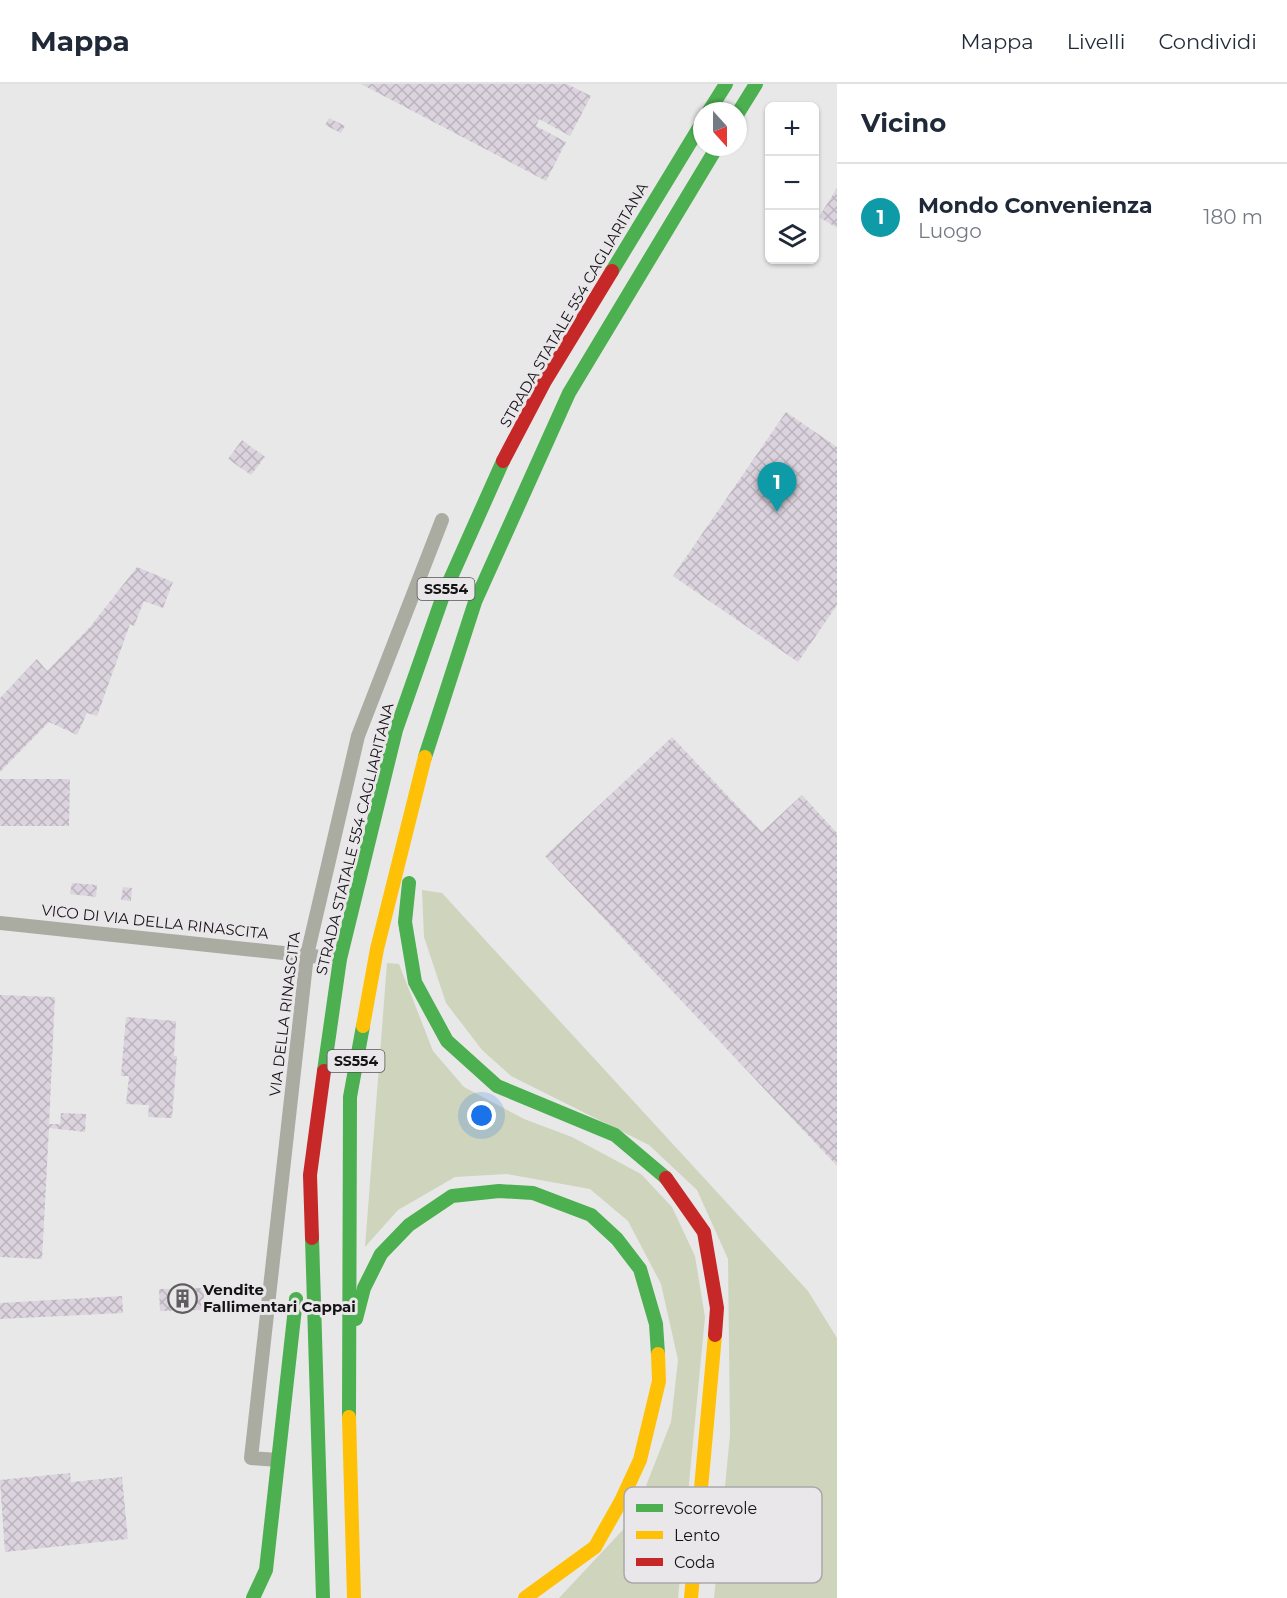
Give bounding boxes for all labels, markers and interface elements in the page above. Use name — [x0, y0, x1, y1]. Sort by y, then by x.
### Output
text: Mappa — [30, 24, 130, 58]
text: Mappa — [960, 29, 1034, 54]
text: Livelli — [1067, 29, 1125, 54]
text: Condividi — [1158, 29, 1257, 54]
north arrow — [693, 102, 747, 156]
map controls — [765, 102, 819, 264]
button: + — [765, 102, 819, 156]
text: Vicino — [861, 107, 946, 139]
button: − — [765, 156, 819, 210]
street label: STRADA STATALE 554 CAGLIARITANA — [495, 179, 652, 431]
text: Mondo Convenienza — [918, 192, 1153, 219]
text: 1 — [877, 205, 884, 229]
text: 180 m — [1203, 205, 1263, 229]
button: layers — [765, 210, 819, 264]
text: Luogo — [918, 219, 982, 243]
pin: 1 — [758, 462, 796, 512]
road number: SS554 — [418, 578, 474, 600]
street label: STRADA STATALE 554 CAGLIARITANA — [311, 701, 398, 977]
street label: VICO DI VIA DELLA RINASCITA — [41, 900, 270, 943]
street label: VIA DELLA RINASCITA — [265, 930, 304, 1097]
road number: SS554 — [328, 1050, 385, 1072]
your location — [467, 1101, 496, 1130]
place label: Vendite Fallimentari Cappai — [202, 1280, 356, 1316]
building icon: Vendite Fallimentari Cappai — [166, 1283, 198, 1315]
legend — [624, 1487, 822, 1583]
text: Scorrevole — [674, 1499, 757, 1518]
text: Lento — [674, 1526, 720, 1545]
text: Coda — [674, 1553, 715, 1572]

